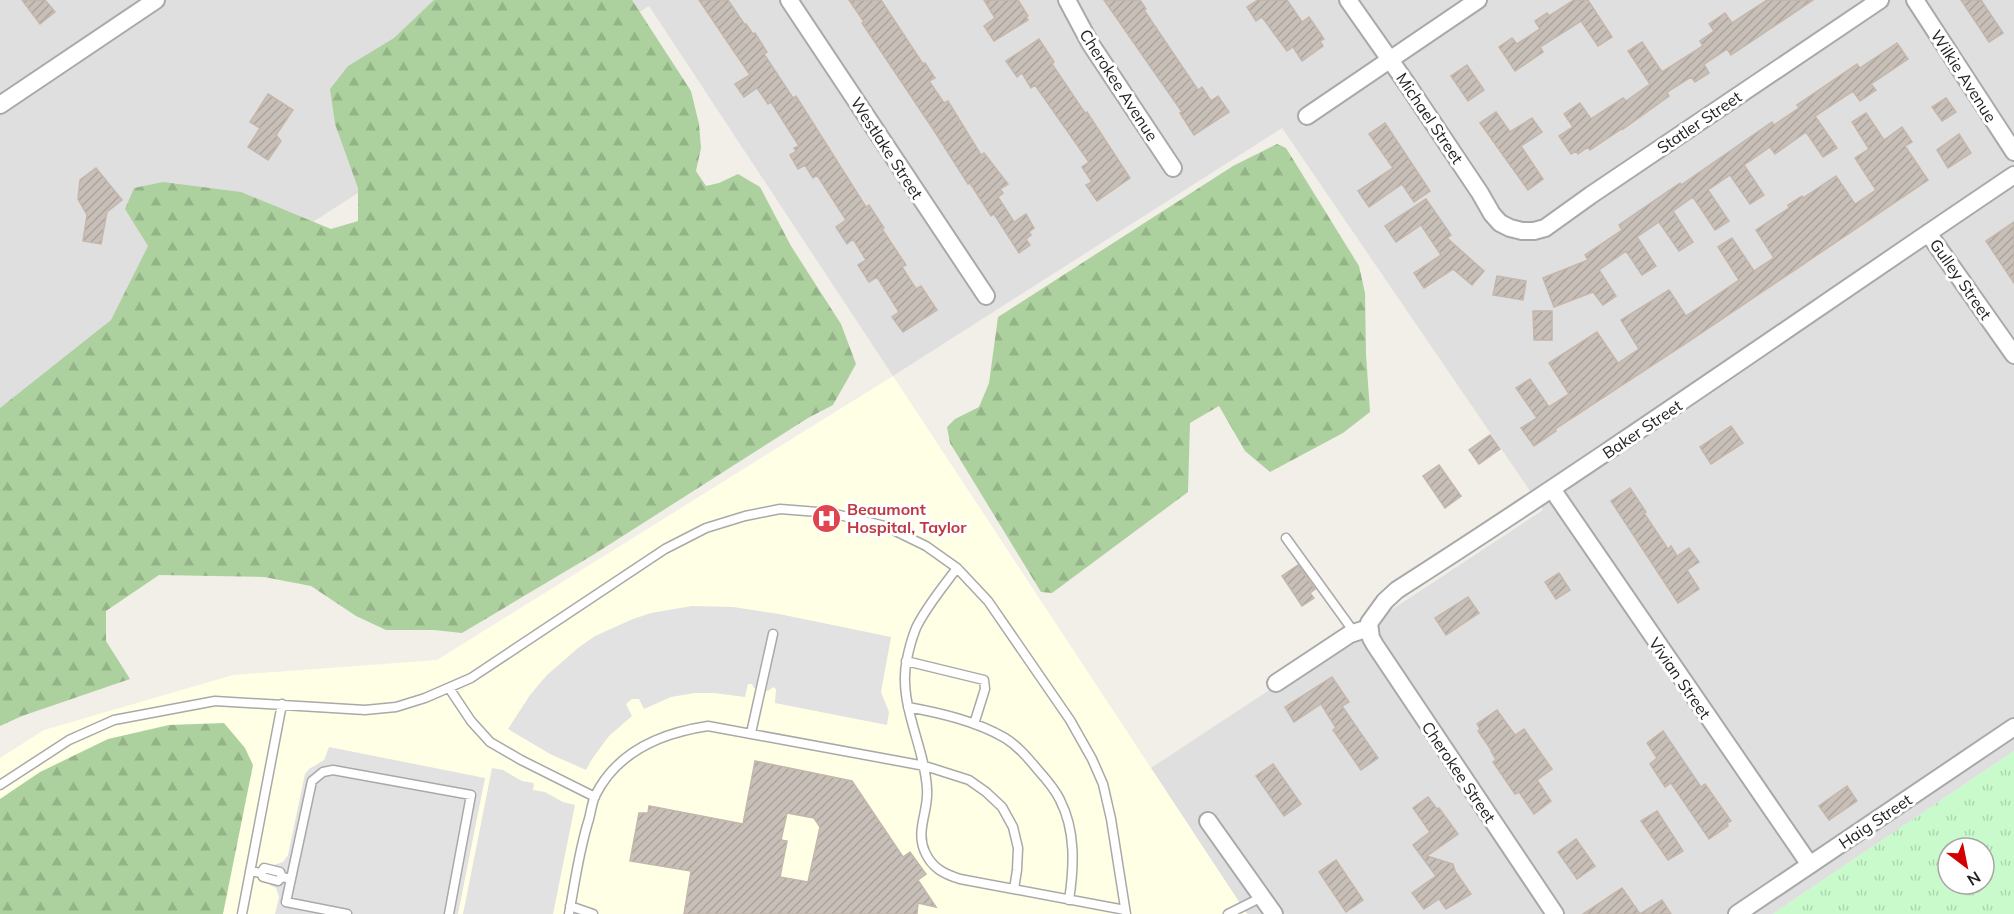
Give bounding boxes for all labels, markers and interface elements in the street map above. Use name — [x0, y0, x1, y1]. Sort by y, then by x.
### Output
street label: Cherokee Avenue — [1075, 25, 1163, 145]
street label: Wilkie Avenue — [1927, 26, 2001, 126]
street label: Michael Street — [1392, 69, 1468, 168]
street label: Statler Street — [1653, 86, 1745, 158]
street label: Westlake Street — [847, 93, 928, 203]
street label: Gulley Street — [1926, 235, 1996, 324]
street label: Baker Street — [1598, 395, 1686, 463]
place label: Beaumont Hospital, Taylor — [847, 499, 967, 537]
hospital icon: Beaumont Hospital, Taylor — [810, 502, 842, 534]
street label: Vivian Street — [1645, 633, 1716, 723]
street label: Cherokee Street — [1418, 718, 1500, 827]
street label: Haig Street — [1835, 789, 1916, 853]
north arrow — [1936, 836, 1996, 896]
text: N — [1964, 867, 1984, 890]

